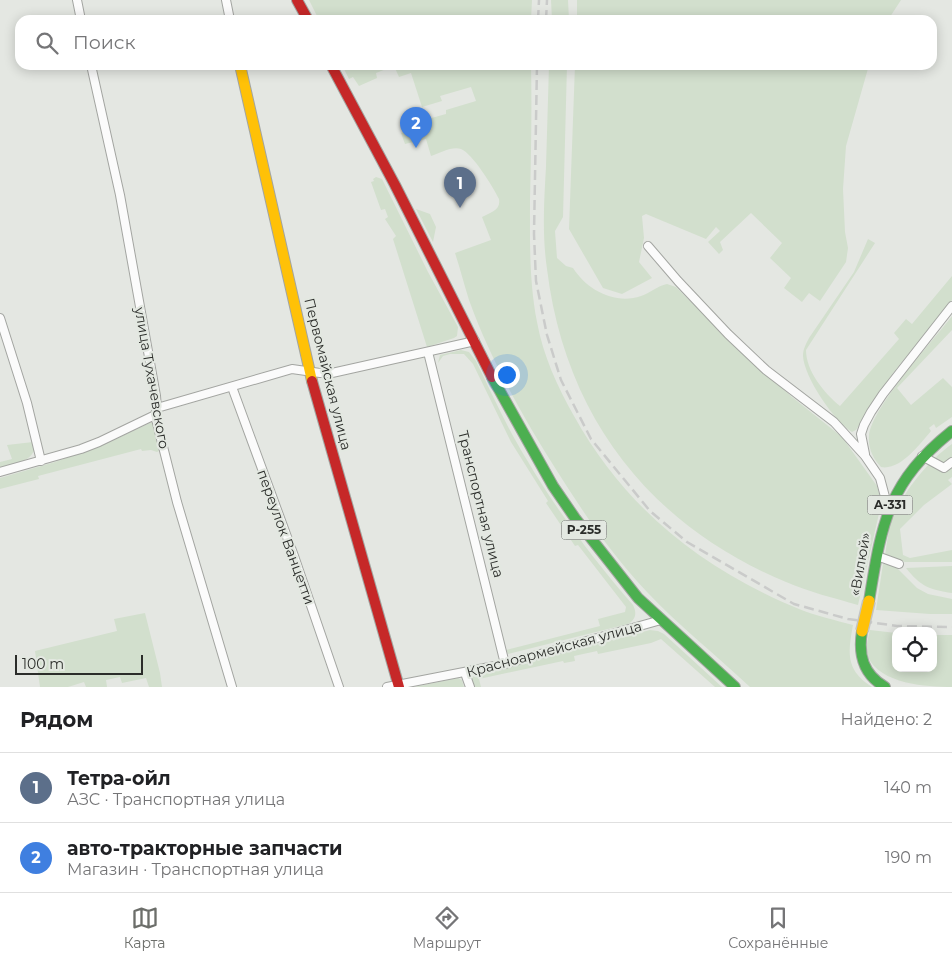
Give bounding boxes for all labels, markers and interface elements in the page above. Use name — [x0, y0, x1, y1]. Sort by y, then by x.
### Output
search box — [15, 15, 937, 70]
icon: search — [33, 29, 61, 57]
text: Поиск — [73, 31, 136, 54]
pin: 2 — [400, 107, 432, 148]
pin: 1 — [444, 167, 476, 208]
street label: Первомайская улица — [300, 296, 356, 452]
street label: улица Тухачевского — [131, 305, 173, 450]
your location — [494, 362, 520, 388]
street label: Транспортная улица — [454, 429, 508, 579]
street label: переулок Ванцетти — [253, 467, 319, 607]
road number: А-331 — [868, 496, 912, 514]
road number: Р-255 — [562, 520, 606, 540]
street label: «Вилюй» — [846, 531, 874, 597]
street label: Красноармейская улица — [464, 617, 644, 681]
map controls — [892, 627, 937, 672]
button: locate — [892, 627, 937, 672]
scale bar — [15, 652, 142, 675]
text: 100 m — [22, 655, 64, 673]
text: Рядом — [20, 707, 93, 732]
text: Найдено: 2 — [841, 710, 932, 729]
text: Тетра-ойл — [67, 767, 171, 790]
text: 1 — [33, 778, 39, 797]
text: 140 m — [884, 778, 932, 797]
text: АЗС · Транспортная улица — [67, 790, 285, 809]
text: авто-тракторные запчасти — [67, 837, 343, 860]
text: 2 — [31, 848, 41, 867]
text: 190 m — [885, 848, 932, 867]
text: Магазин · Транспортная улица — [67, 860, 324, 879]
tab: Карта — [124, 904, 166, 952]
tab: Маршрут — [413, 904, 481, 952]
tab: Сохранённые — [728, 904, 828, 952]

